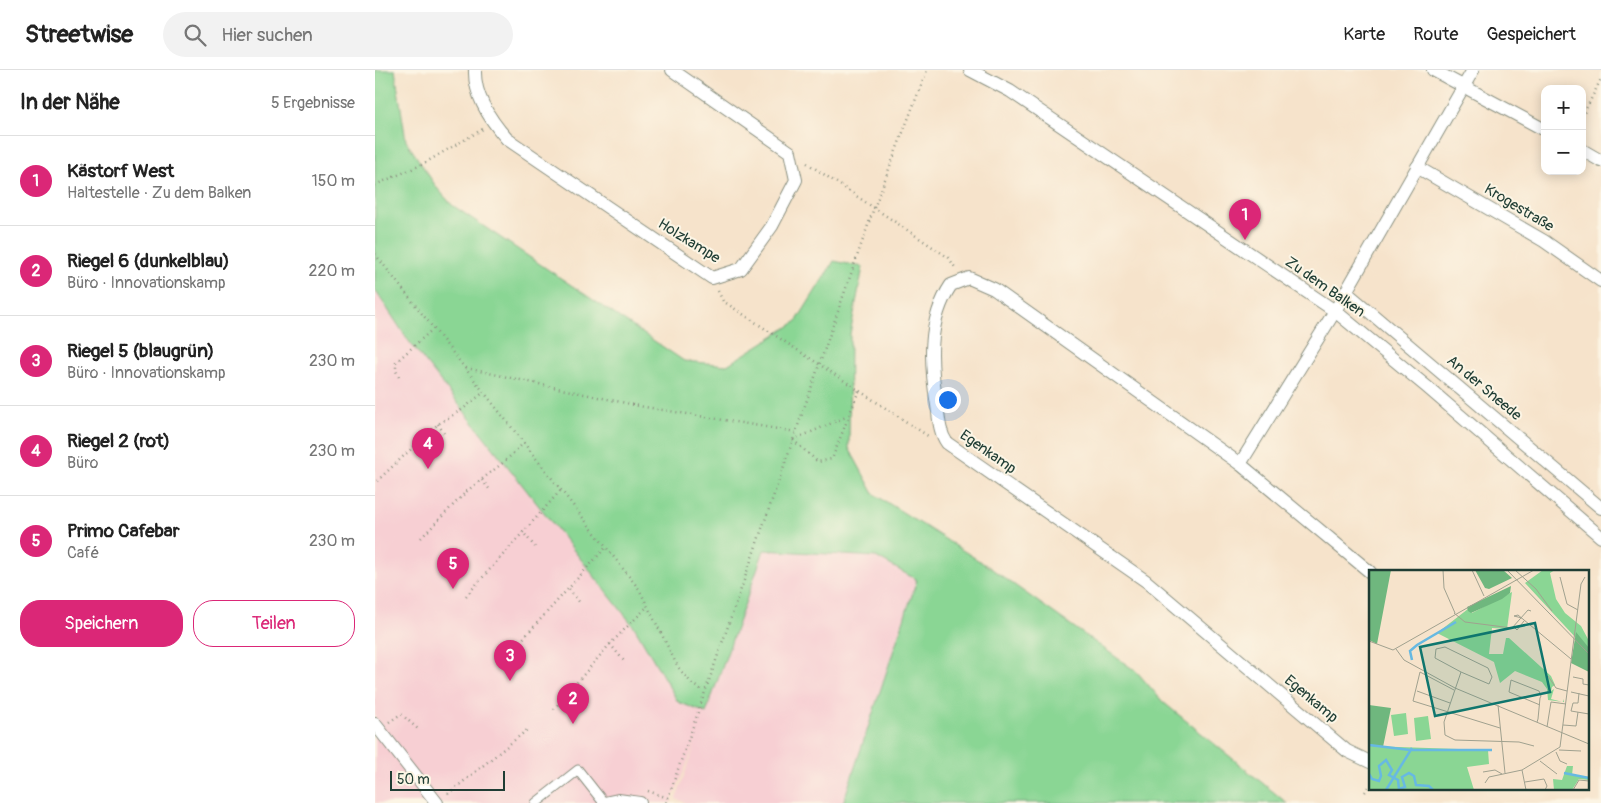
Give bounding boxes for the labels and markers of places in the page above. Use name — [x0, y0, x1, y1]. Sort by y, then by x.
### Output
pin: 1 — [1229, 199, 1261, 240]
pin: 4 — [412, 428, 444, 469]
pin: 5 — [437, 548, 469, 589]
pin: 3 — [494, 640, 526, 681]
pin: 2 — [557, 683, 589, 724]

